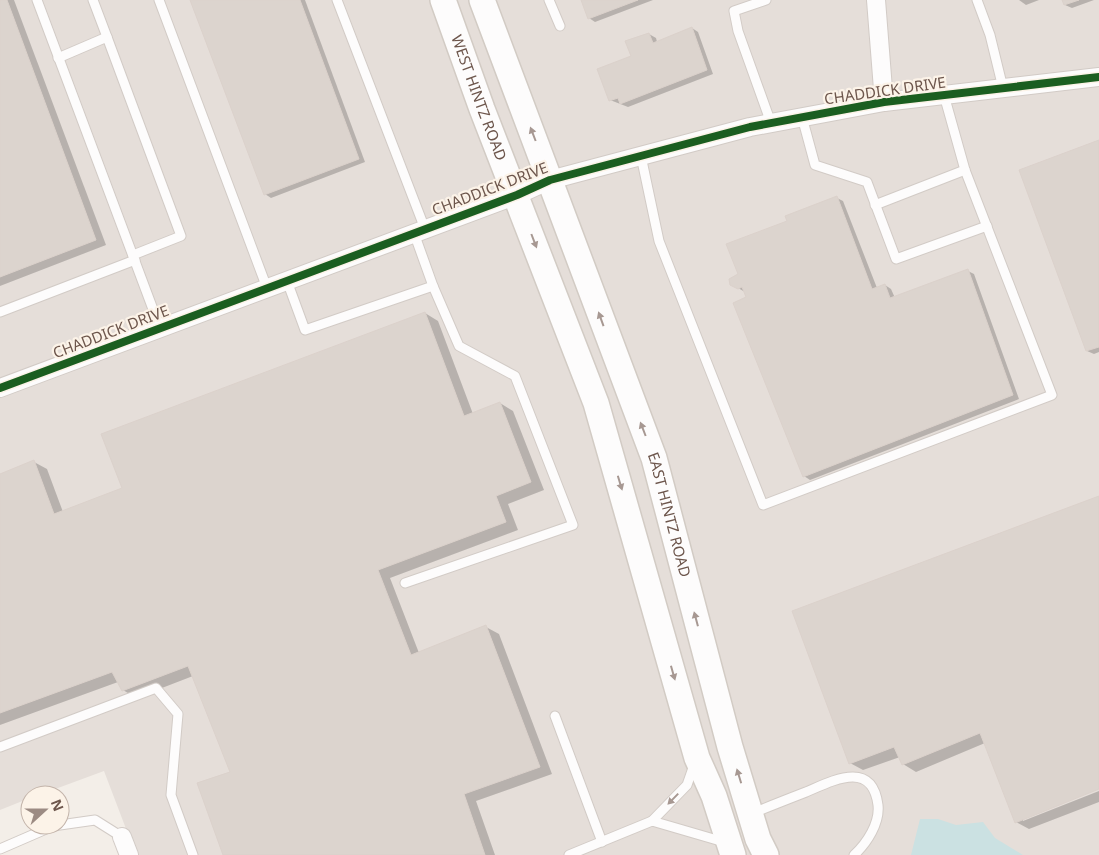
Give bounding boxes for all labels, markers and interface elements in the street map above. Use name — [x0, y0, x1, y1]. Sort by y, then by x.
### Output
street label: WEST HINTZ ROAD — [447, 32, 512, 163]
street label: CHADDICK DRIVE — [823, 72, 947, 108]
one-way arrow — [529, 126, 537, 141]
street label: CHADDICK DRIVE — [429, 157, 550, 219]
one-way arrow — [531, 233, 538, 248]
street label: CHADDICK DRIVE — [50, 300, 171, 362]
one-way arrow — [597, 311, 605, 326]
one-way arrow — [639, 422, 646, 437]
street label: EAST HINTZ ROAD — [644, 449, 696, 579]
one-way arrow — [617, 475, 625, 490]
one-way arrow — [692, 612, 700, 627]
one-way arrow — [669, 666, 677, 681]
one-way arrow — [734, 769, 742, 784]
north arrow — [20, 785, 70, 835]
one-way arrow — [667, 793, 679, 805]
text: N — [47, 796, 69, 814]

